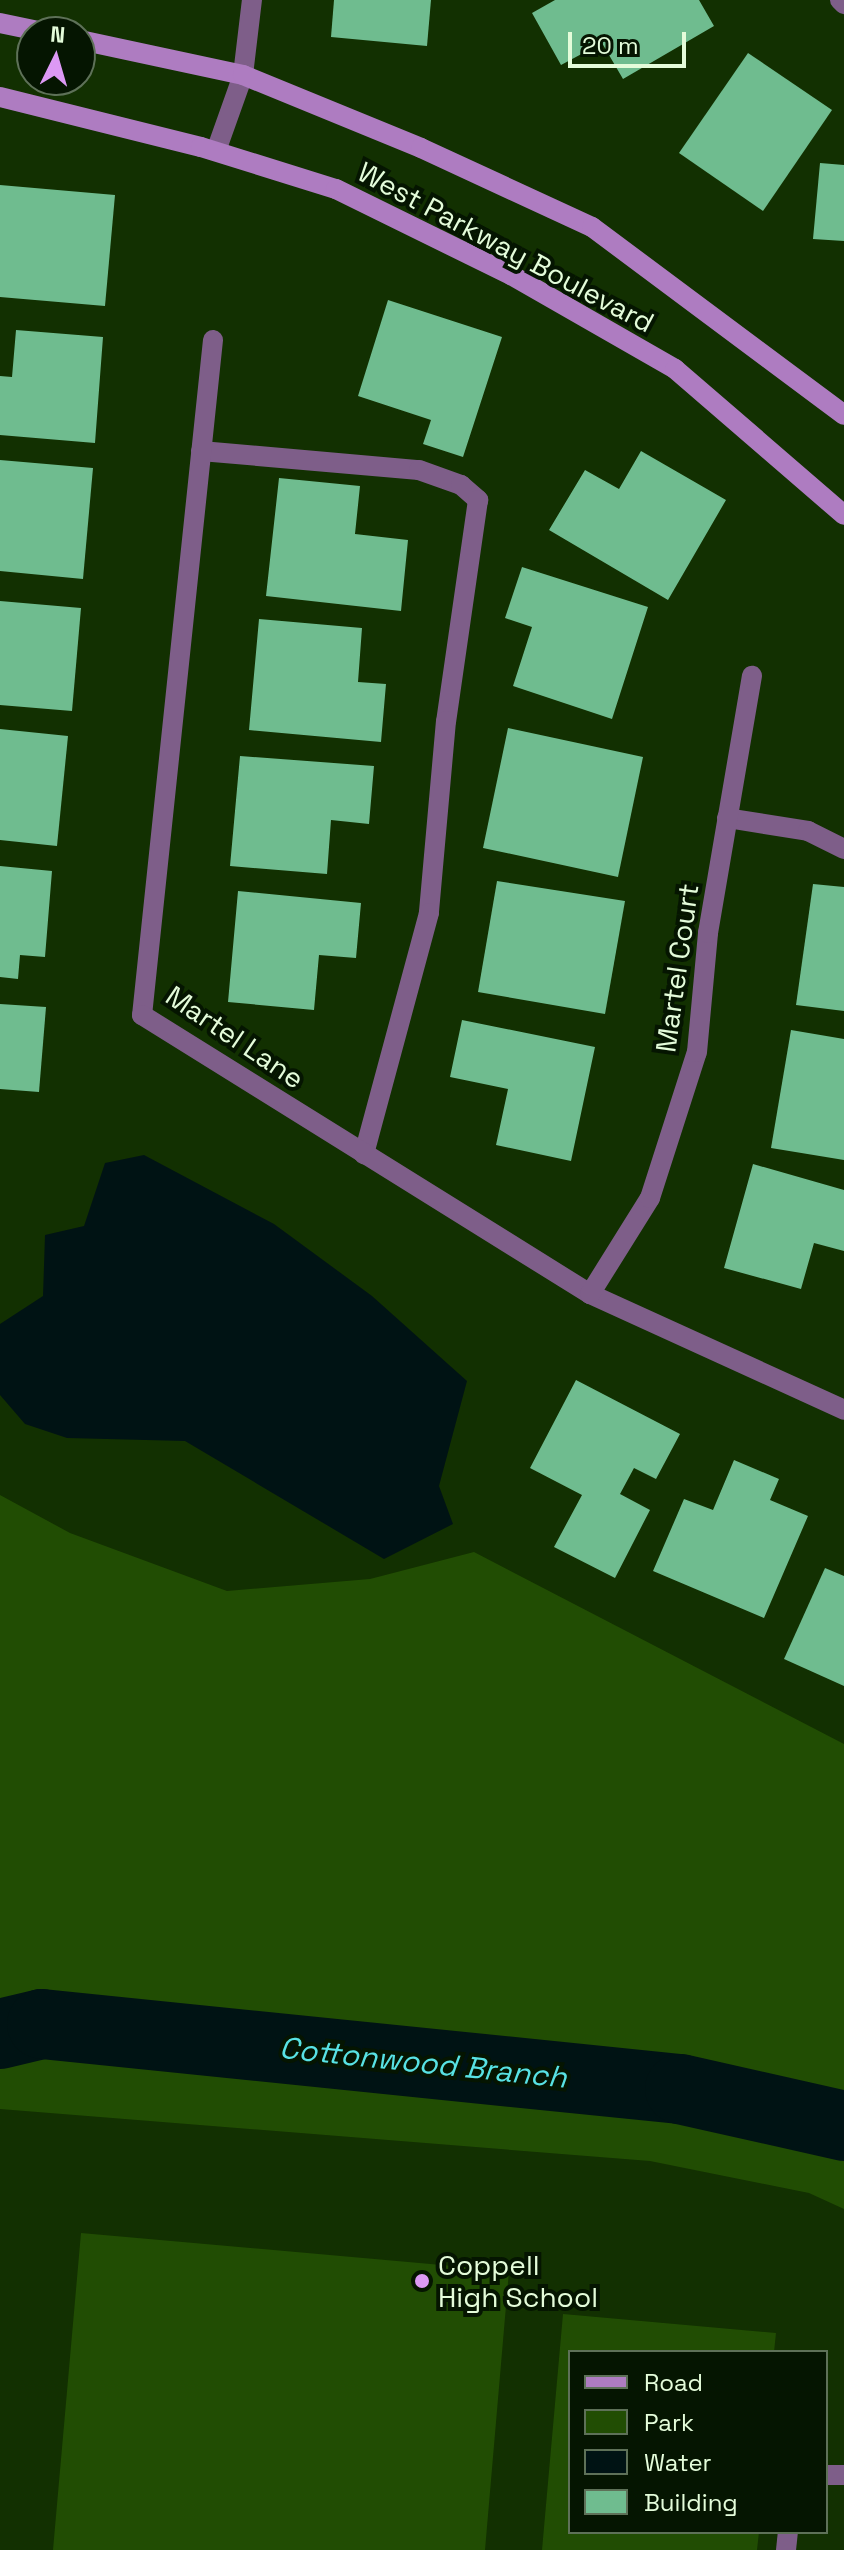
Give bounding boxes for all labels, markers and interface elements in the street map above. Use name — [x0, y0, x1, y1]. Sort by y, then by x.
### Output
north arrow — [16, 16, 96, 96]
scale bar — [572, 16, 690, 66]
text: N — [49, 19, 66, 49]
text: 20 m — [582, 30, 639, 61]
street label: West Parkway Boulevard — [352, 155, 660, 339]
street label: Martel Court — [649, 882, 705, 1054]
street label: Martel Lane — [160, 979, 310, 1095]
water label: Cottonwood Branch — [278, 2030, 568, 2096]
place label: Coppell High School — [438, 2248, 598, 2314]
marker: Coppell High School — [413, 2272, 431, 2290]
legend — [568, 2350, 828, 2534]
text: Road — [644, 2367, 703, 2398]
text: Park — [644, 2407, 694, 2438]
text: Water — [644, 2447, 712, 2478]
text: Building — [644, 2487, 738, 2518]

